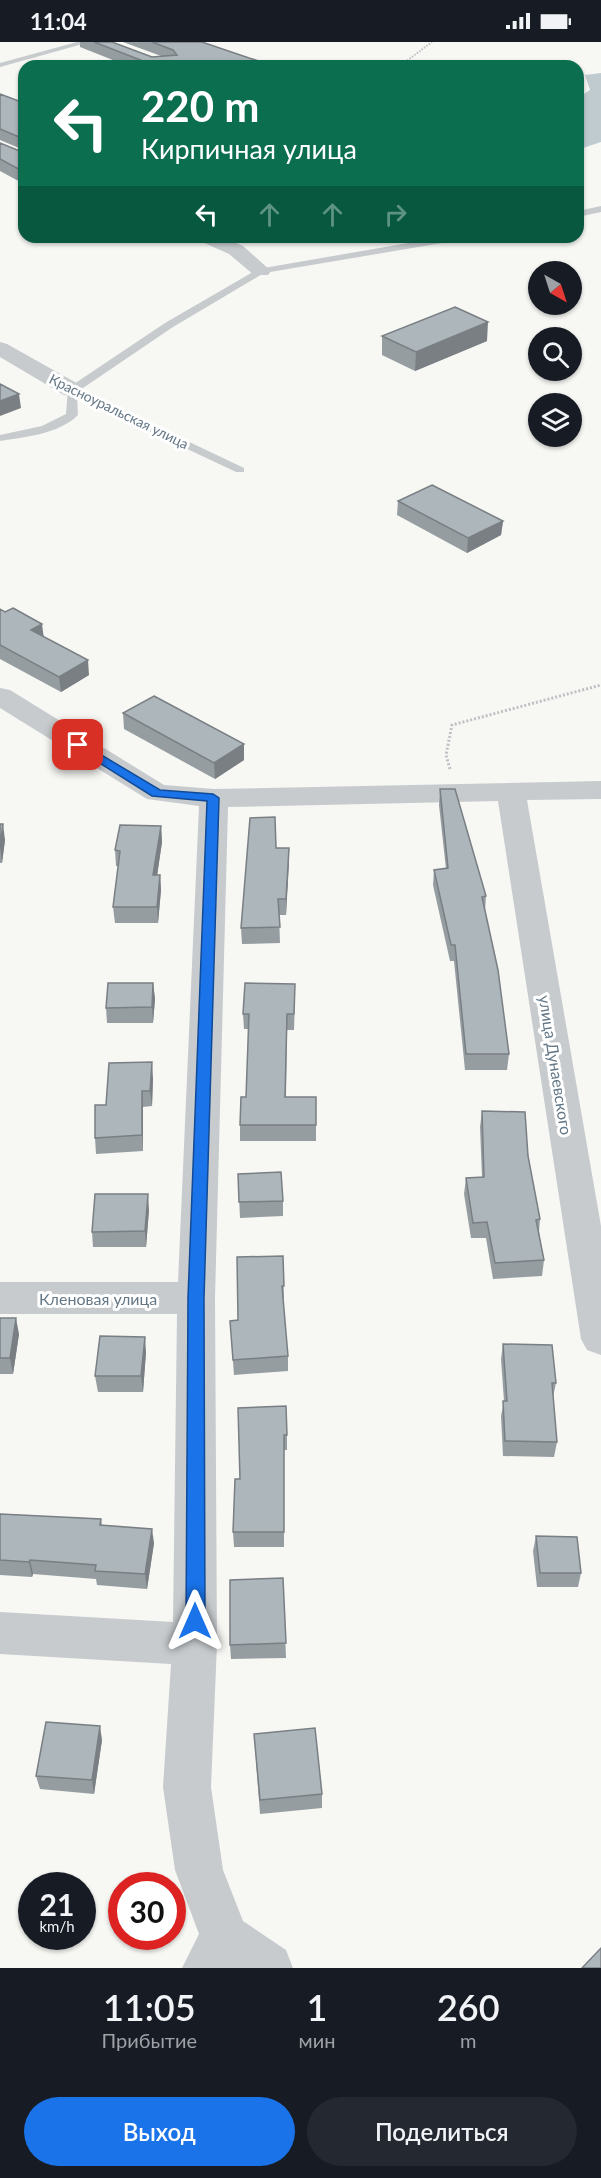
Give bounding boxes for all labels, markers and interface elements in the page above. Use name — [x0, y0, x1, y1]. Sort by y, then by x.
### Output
text: 11:04 — [30, 8, 87, 35]
text: 220 m — [141, 81, 259, 131]
icon: left — [42, 84, 120, 162]
text: Кирпичная улица — [141, 132, 357, 165]
icon: left — [190, 198, 223, 231]
icon: ahead — [253, 198, 286, 231]
icon: ahead — [316, 198, 349, 231]
icon: right — [379, 198, 412, 231]
north arrow — [528, 261, 582, 315]
map controls — [528, 261, 582, 447]
button: search — [528, 327, 582, 381]
street label: Красноуральская улица — [47, 370, 191, 452]
button: layers — [528, 393, 582, 447]
pin — [52, 719, 103, 770]
icon: arrive — [61, 728, 94, 761]
street label: улица Дунаевского — [536, 994, 576, 1136]
street label: Кленовая улица — [39, 1289, 157, 1308]
position arrow — [163, 1589, 227, 1653]
speed limit sign: 30 — [108, 1872, 186, 1950]
text: 21 — [40, 1886, 74, 1922]
text: km/h — [39, 1917, 75, 1935]
text: 11:05 — [103, 1985, 196, 2029]
text: 1 — [307, 1985, 327, 2029]
text: 260 — [437, 1985, 500, 2029]
text: Прибытие — [101, 2028, 197, 2052]
text: мин — [299, 2028, 335, 2052]
text: m — [460, 2028, 476, 2052]
button: Выход — [24, 2097, 295, 2166]
button: Поделиться — [307, 2097, 577, 2166]

